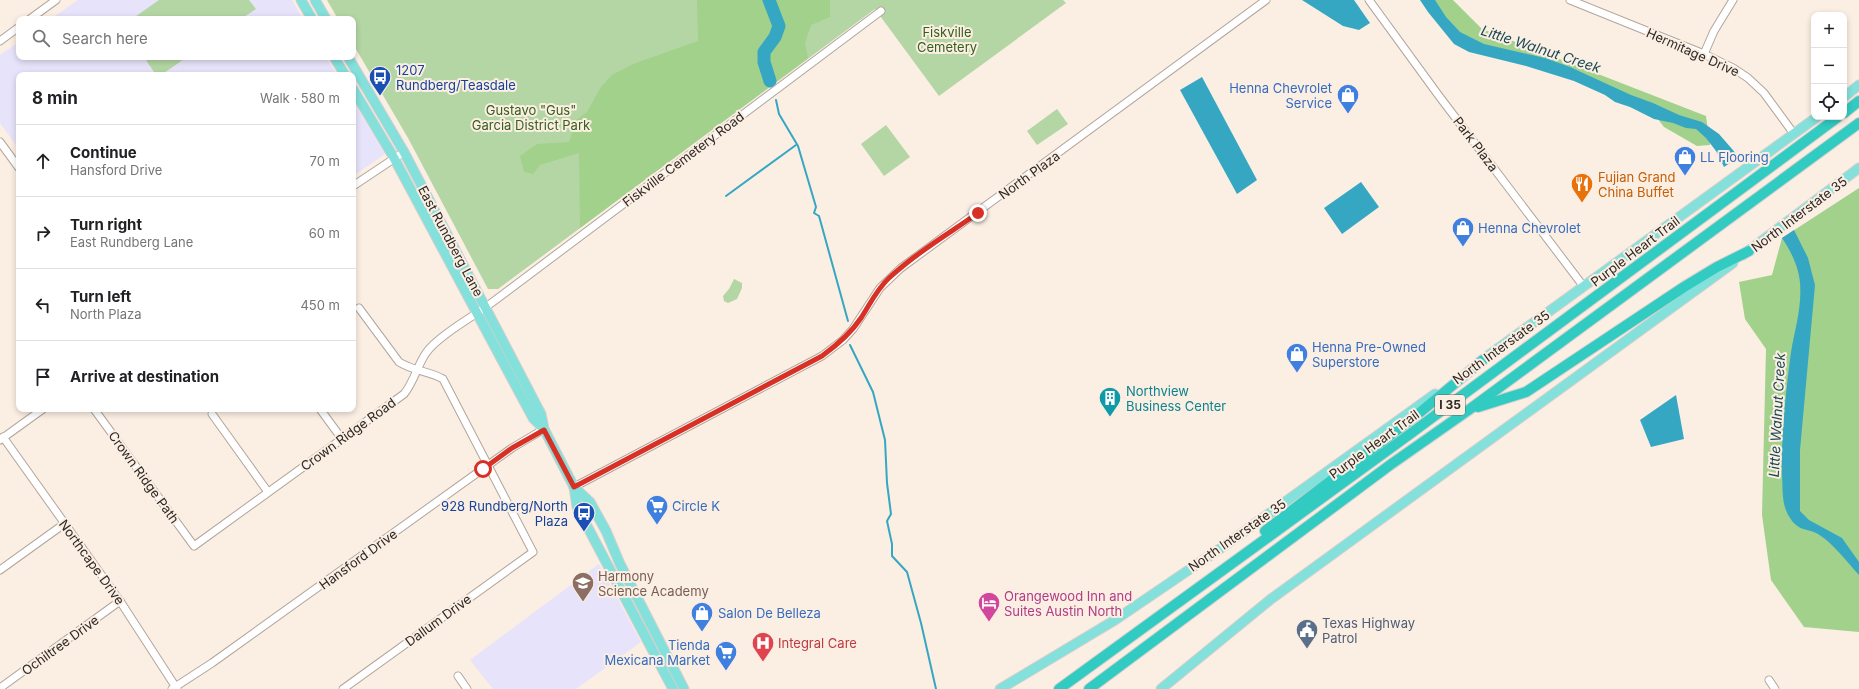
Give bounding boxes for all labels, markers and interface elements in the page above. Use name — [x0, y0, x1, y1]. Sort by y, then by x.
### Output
map controls — [1811, 12, 1847, 120]
button: + — [1811, 12, 1847, 48]
search box — [16, 16, 356, 60]
water label: Little Walnut Creek — [1479, 21, 1603, 76]
park label: Fiskville Cemetery — [917, 24, 977, 55]
street label: Hermitage Drive — [1644, 24, 1742, 80]
icon: search — [30, 27, 52, 49]
text: Search here — [62, 29, 148, 48]
button: − — [1811, 48, 1847, 84]
place label: 1207 Rundberg/Teasdale — [396, 62, 516, 93]
bus stop icon: 1207 Rundberg/Teasdale — [367, 64, 393, 97]
place label: Henna Chevrolet Service — [1229, 80, 1332, 111]
shop icon: Henna Chevrolet Service — [1335, 82, 1361, 115]
button: locate — [1811, 84, 1847, 120]
text: 8 min — [32, 88, 78, 108]
text: Walk · 580 m — [260, 90, 340, 106]
park label: Gustavo "Gus" Garcia District Park — [472, 102, 590, 133]
street label: Fiskville Cemetery Road — [619, 108, 747, 210]
street label: Park Plaza — [1450, 113, 1502, 175]
text: Continue — [70, 143, 137, 162]
shop icon: LL Flooring — [1672, 144, 1698, 177]
street label: North Plaza — [995, 148, 1063, 202]
place label: LL Flooring — [1700, 149, 1769, 165]
icon: ahead — [32, 150, 54, 172]
text: 70 m — [310, 153, 340, 169]
text: Hansford Drive — [70, 162, 162, 178]
place label: Fujian Grand China Buffet — [1598, 169, 1675, 200]
restaurant icon: Fujian Grand China Buffet — [1569, 171, 1595, 204]
street label: North Interstate 35 — [1748, 173, 1850, 255]
street label: East Rundberg Lane — [415, 183, 487, 299]
route end — [969, 204, 987, 222]
street label: Purple Heart Trail — [1587, 212, 1683, 290]
text: Turn right — [70, 215, 142, 234]
shop icon: Henna Chevrolet — [1450, 215, 1476, 248]
place label: Henna Chevrolet — [1478, 220, 1581, 236]
icon: right — [32, 222, 54, 244]
text: 60 m — [309, 225, 340, 241]
text: East Rundberg Lane — [70, 234, 193, 250]
text: Turn left — [70, 287, 131, 306]
icon: left — [32, 294, 54, 316]
text: 450 m — [300, 297, 340, 313]
text: North Plaza — [70, 306, 142, 322]
street label: North Interstate 35 — [1449, 306, 1553, 388]
place label: Henna Pre-Owned Superstore — [1312, 339, 1426, 370]
shop icon: Henna Pre-Owned Superstore — [1284, 341, 1310, 374]
water label: Little Walnut Creek — [1765, 352, 1788, 478]
icon: arrive — [32, 366, 54, 388]
text: Arrive at destination — [70, 367, 219, 386]
place label: Northview Business Center — [1126, 383, 1226, 414]
building icon: Northview Business Center — [1097, 385, 1123, 418]
street label: Crown Ridge Road — [297, 394, 399, 474]
road number: I 35 — [1435, 395, 1465, 415]
street label: Purple Heart Trail — [1326, 406, 1422, 482]
street label: Crown Ridge Path — [105, 428, 183, 526]
route start — [474, 460, 492, 478]
supermarket icon: Circle K — [644, 493, 670, 526]
street label: North Interstate 35 — [1185, 495, 1289, 575]
place label: 928 Rundberg/North Plaza — [441, 498, 568, 529]
place label: Circle K — [672, 498, 720, 514]
bus stop icon: 928 Rundberg/North Plaza — [571, 500, 597, 533]
street label: Northcape Drive — [56, 516, 128, 608]
street label: Hansford Drive — [316, 525, 400, 593]
place label: Harmony Science Academy — [598, 568, 709, 599]
school or university icon: Harmony Science Academy — [570, 570, 596, 603]
place label: Orangewood Inn and Suites Austin North — [1004, 588, 1132, 619]
hotel icon: Orangewood Inn and Suites Austin North — [976, 590, 1002, 623]
street label: Dallum Drive — [402, 591, 474, 649]
shop icon: Salon De Belleza — [689, 600, 715, 633]
place label: Salon De Belleza — [718, 605, 821, 621]
street label: Ochiltree Drive — [18, 612, 102, 678]
place label: Texas Highway Patrol — [1322, 615, 1415, 646]
public building icon: Texas Highway Patrol — [1294, 617, 1320, 650]
hospital icon: Integral Care — [750, 630, 776, 663]
place label: Integral Care — [778, 635, 857, 651]
place label: Tienda Mexicana Market — [604, 637, 710, 668]
supermarket icon: Tienda Mexicana Market — [713, 639, 739, 672]

